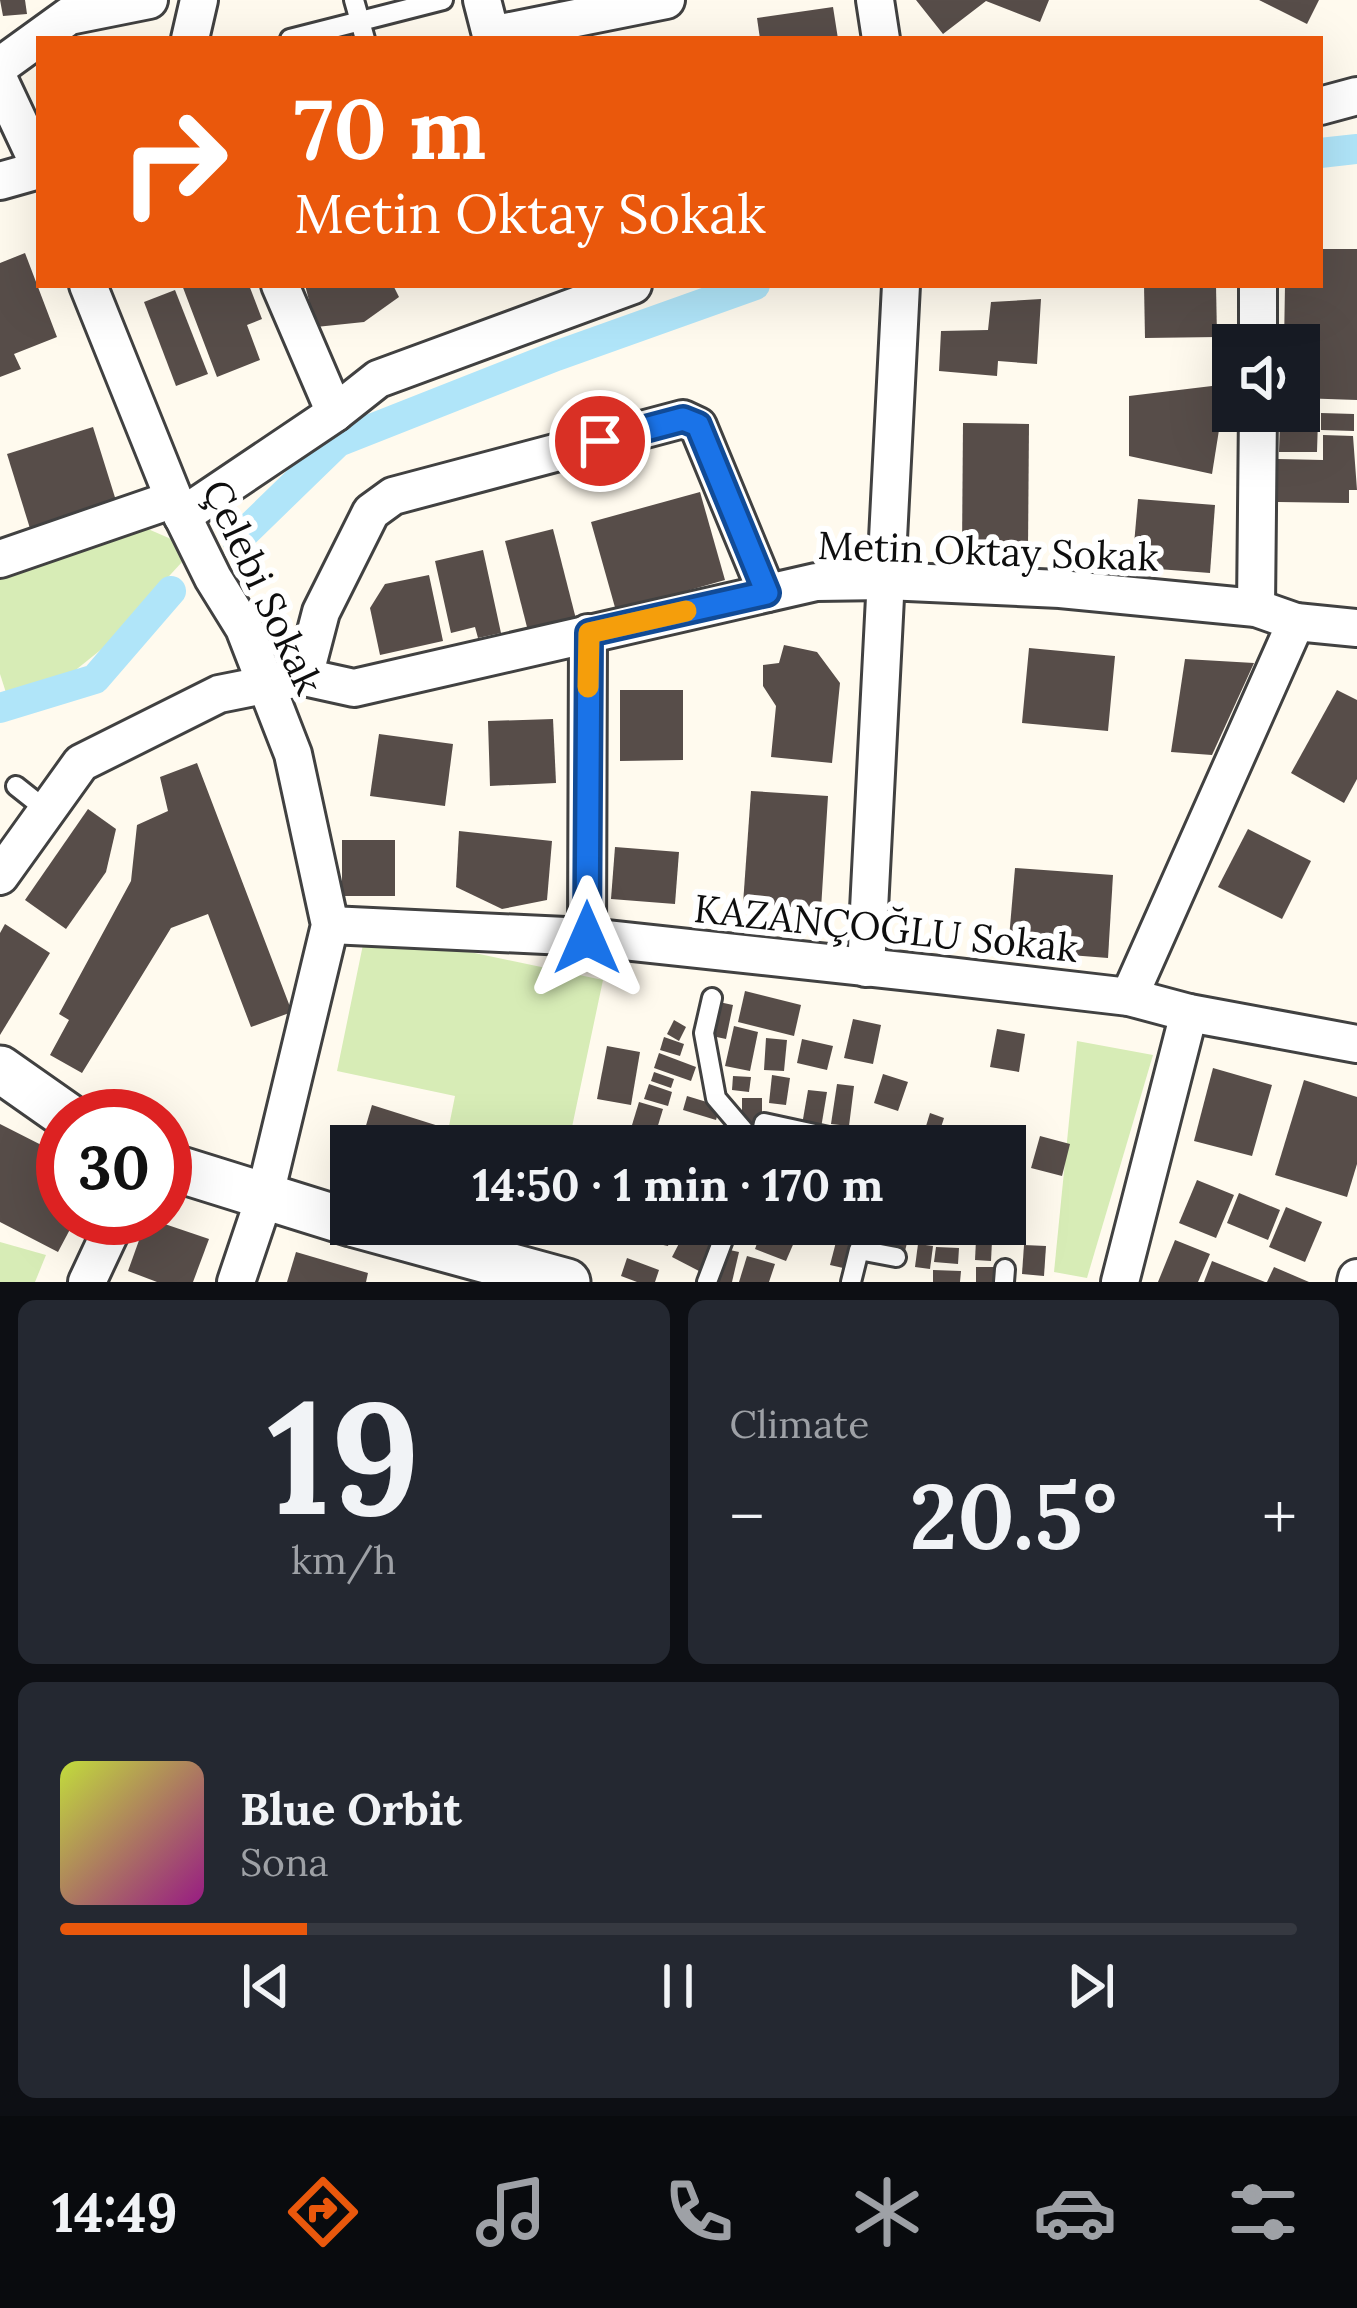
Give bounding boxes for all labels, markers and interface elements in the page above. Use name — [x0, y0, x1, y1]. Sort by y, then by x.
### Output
text: 70 m — [294, 74, 486, 182]
icon: right — [96, 84, 252, 240]
text: Metin Oktay Sokak — [294, 179, 766, 248]
map controls — [1212, 324, 1320, 432]
button: sound — [1212, 324, 1320, 432]
pin — [549, 390, 651, 492]
icon: arrive — [567, 408, 633, 474]
street label: Çelebi Sokak — [192, 472, 334, 702]
street label: Metin Oktay Sokak — [817, 520, 1159, 582]
position arrow — [524, 875, 650, 1001]
street label: KAZANÇOĞLU Sokak — [692, 883, 1080, 973]
speed limit sign: 30 — [36, 1089, 192, 1245]
text: 14:50 · 1 min · 170 m — [473, 1156, 883, 1213]
text: 19 — [267, 1357, 420, 1557]
text: Climate — [730, 1399, 869, 1449]
text: 20.5° — [909, 1458, 1117, 1574]
text: − — [730, 1474, 764, 1558]
text: + — [1262, 1474, 1297, 1558]
text: km/h — [291, 1535, 396, 1585]
text: Blue Orbit — [240, 1780, 462, 1837]
text: Sona — [240, 1837, 329, 1887]
icon: previous — [233, 1953, 299, 2019]
icon: pause — [645, 1953, 711, 2019]
icon: next — [1058, 1953, 1124, 2019]
icon: directions — [281, 2170, 365, 2254]
icon: music — [469, 2170, 553, 2254]
icon: phone — [657, 2170, 741, 2254]
icon: climate — [845, 2170, 929, 2254]
icon: car — [1033, 2170, 1117, 2254]
icon: filters — [1221, 2170, 1305, 2254]
text: 14:49 — [52, 2178, 178, 2247]

